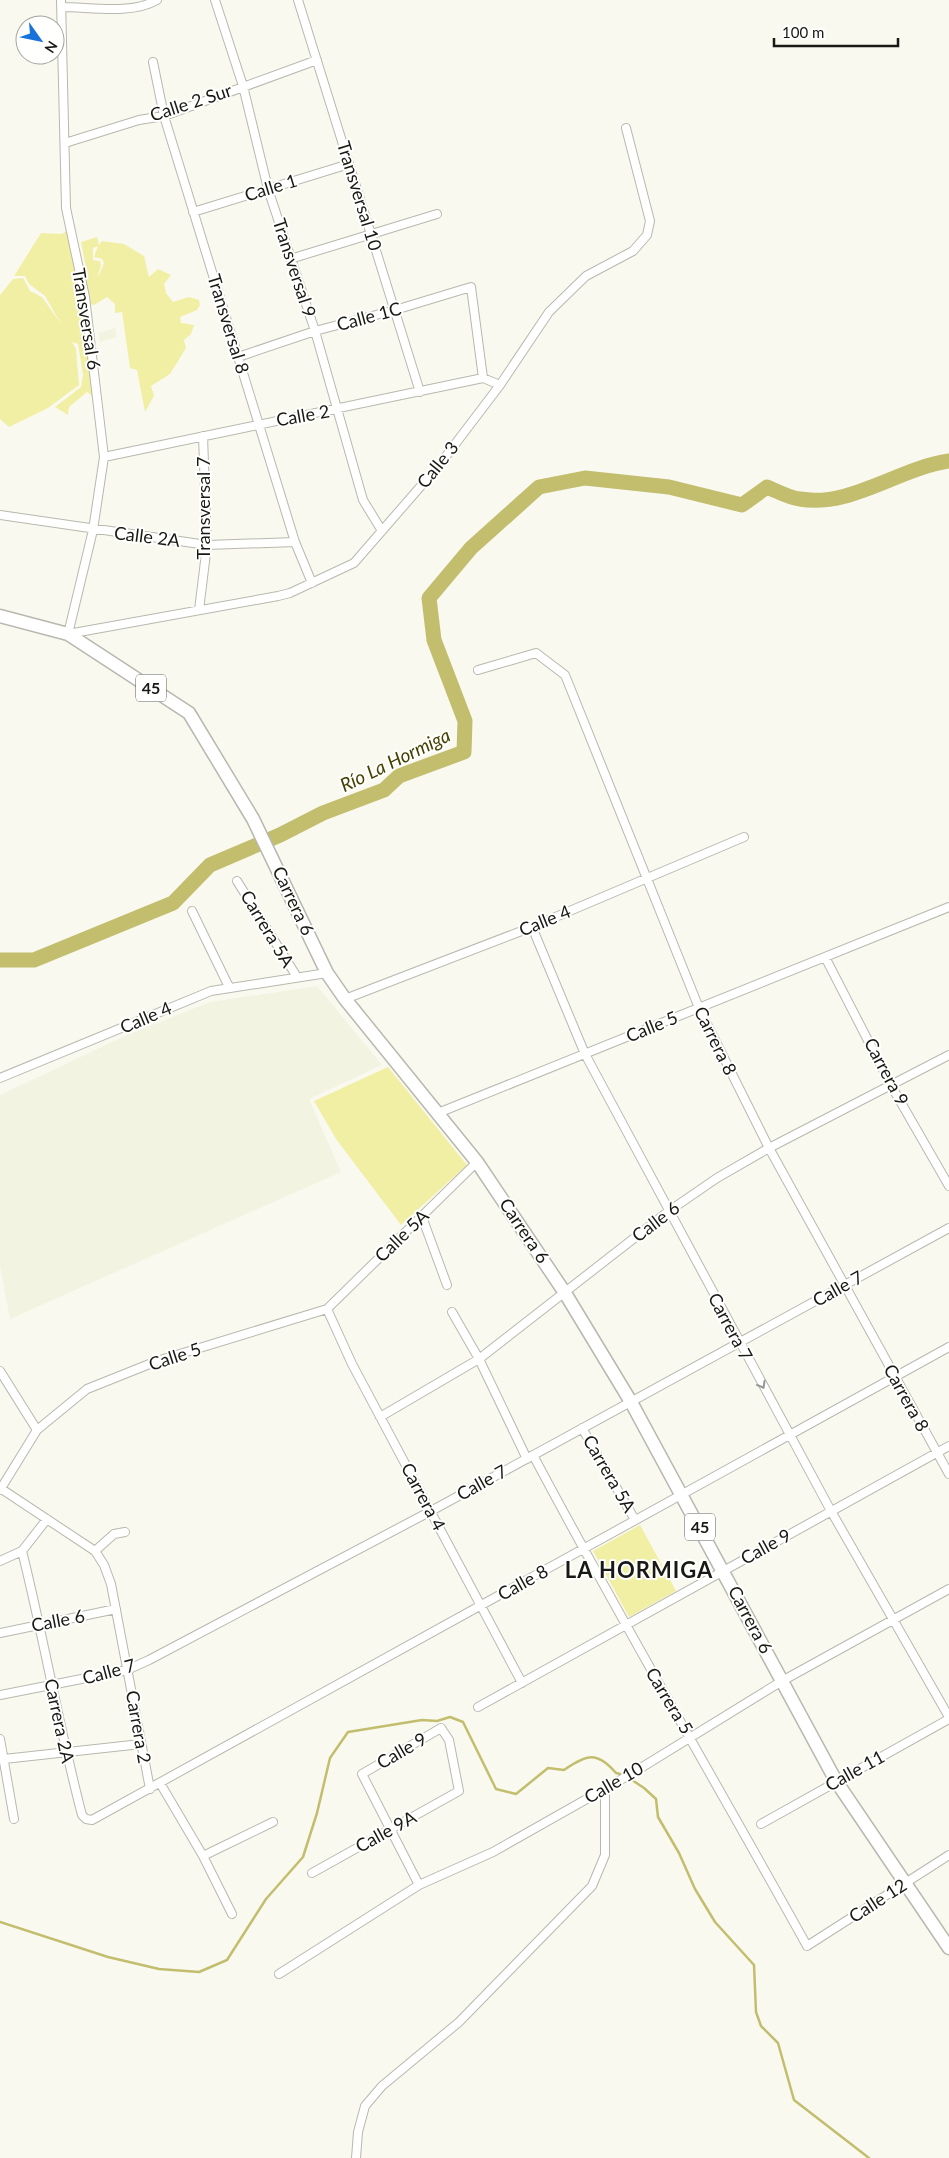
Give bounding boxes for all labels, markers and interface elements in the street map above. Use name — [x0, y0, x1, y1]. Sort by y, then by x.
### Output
north arrow — [15, 15, 65, 65]
scale bar — [774, 15, 898, 47]
text: 100 m — [782, 23, 824, 41]
text: N — [41, 38, 61, 57]
street label: Calle 2 Sur — [147, 78, 235, 126]
street label: Transversal 10 — [333, 138, 387, 253]
street label: Calle 1 — [242, 169, 300, 205]
street label: Transversal 9 — [269, 215, 321, 320]
street label: Transversal 6 — [68, 266, 106, 371]
street label: Transversal 8 — [203, 271, 255, 376]
street label: Calle 1C — [334, 297, 403, 335]
street label: Calle 2 — [274, 399, 331, 431]
street label: Calle 3 — [412, 436, 463, 492]
street label: Transversal 7 — [192, 457, 214, 559]
street label: Calle 2A — [113, 521, 182, 551]
road number: 45 — [136, 674, 166, 701]
water label: Río La Hormiga — [336, 723, 454, 796]
street label: Carrera 6 — [268, 863, 319, 939]
street label: Carrera 5A — [236, 886, 300, 972]
street label: Calle 4 — [515, 900, 574, 940]
street label: Calle 4 — [116, 996, 175, 1038]
street label: Carrera 8 — [690, 1003, 742, 1078]
street label: Calle 5 — [622, 1006, 681, 1046]
street label: Carrera 9 — [860, 1034, 914, 1109]
street label: Carrera 6 — [495, 1194, 555, 1267]
street label: Calle 6 — [627, 1196, 684, 1246]
street label: Calle 5A — [370, 1204, 433, 1266]
street label: Calle 7 — [809, 1265, 866, 1311]
street label: Carrera 7 — [704, 1289, 758, 1364]
street label: Calle 5 — [146, 1337, 204, 1375]
street label: Carrera 8 — [879, 1360, 934, 1435]
one-way arrow — [756, 1380, 766, 1389]
street label: Carrera 5A — [579, 1431, 641, 1517]
street label: Carrera 4 — [397, 1459, 451, 1534]
street label: Calle 7 — [453, 1459, 510, 1505]
road number: 45 — [685, 1514, 715, 1540]
street label: Calle 9 — [737, 1523, 794, 1569]
district label: LA HORMIGA — [565, 1556, 713, 1583]
street label: Calle 8 — [494, 1559, 551, 1605]
street label: Carrera 6 — [724, 1582, 778, 1657]
street label: Calle 6 — [29, 1604, 86, 1636]
street label: Calle 7 — [80, 1653, 138, 1689]
street label: Carrera 5 — [641, 1663, 698, 1738]
street label: Carrera 2A — [40, 1677, 80, 1766]
street label: Carrera 2 — [122, 1689, 156, 1765]
street label: Calle 9 — [373, 1727, 430, 1773]
street label: Calle 11 — [821, 1745, 888, 1795]
street label: Calle 10 — [580, 1756, 647, 1808]
street label: Calle 9A — [351, 1805, 421, 1857]
street label: Calle 12 — [844, 1873, 910, 1927]

